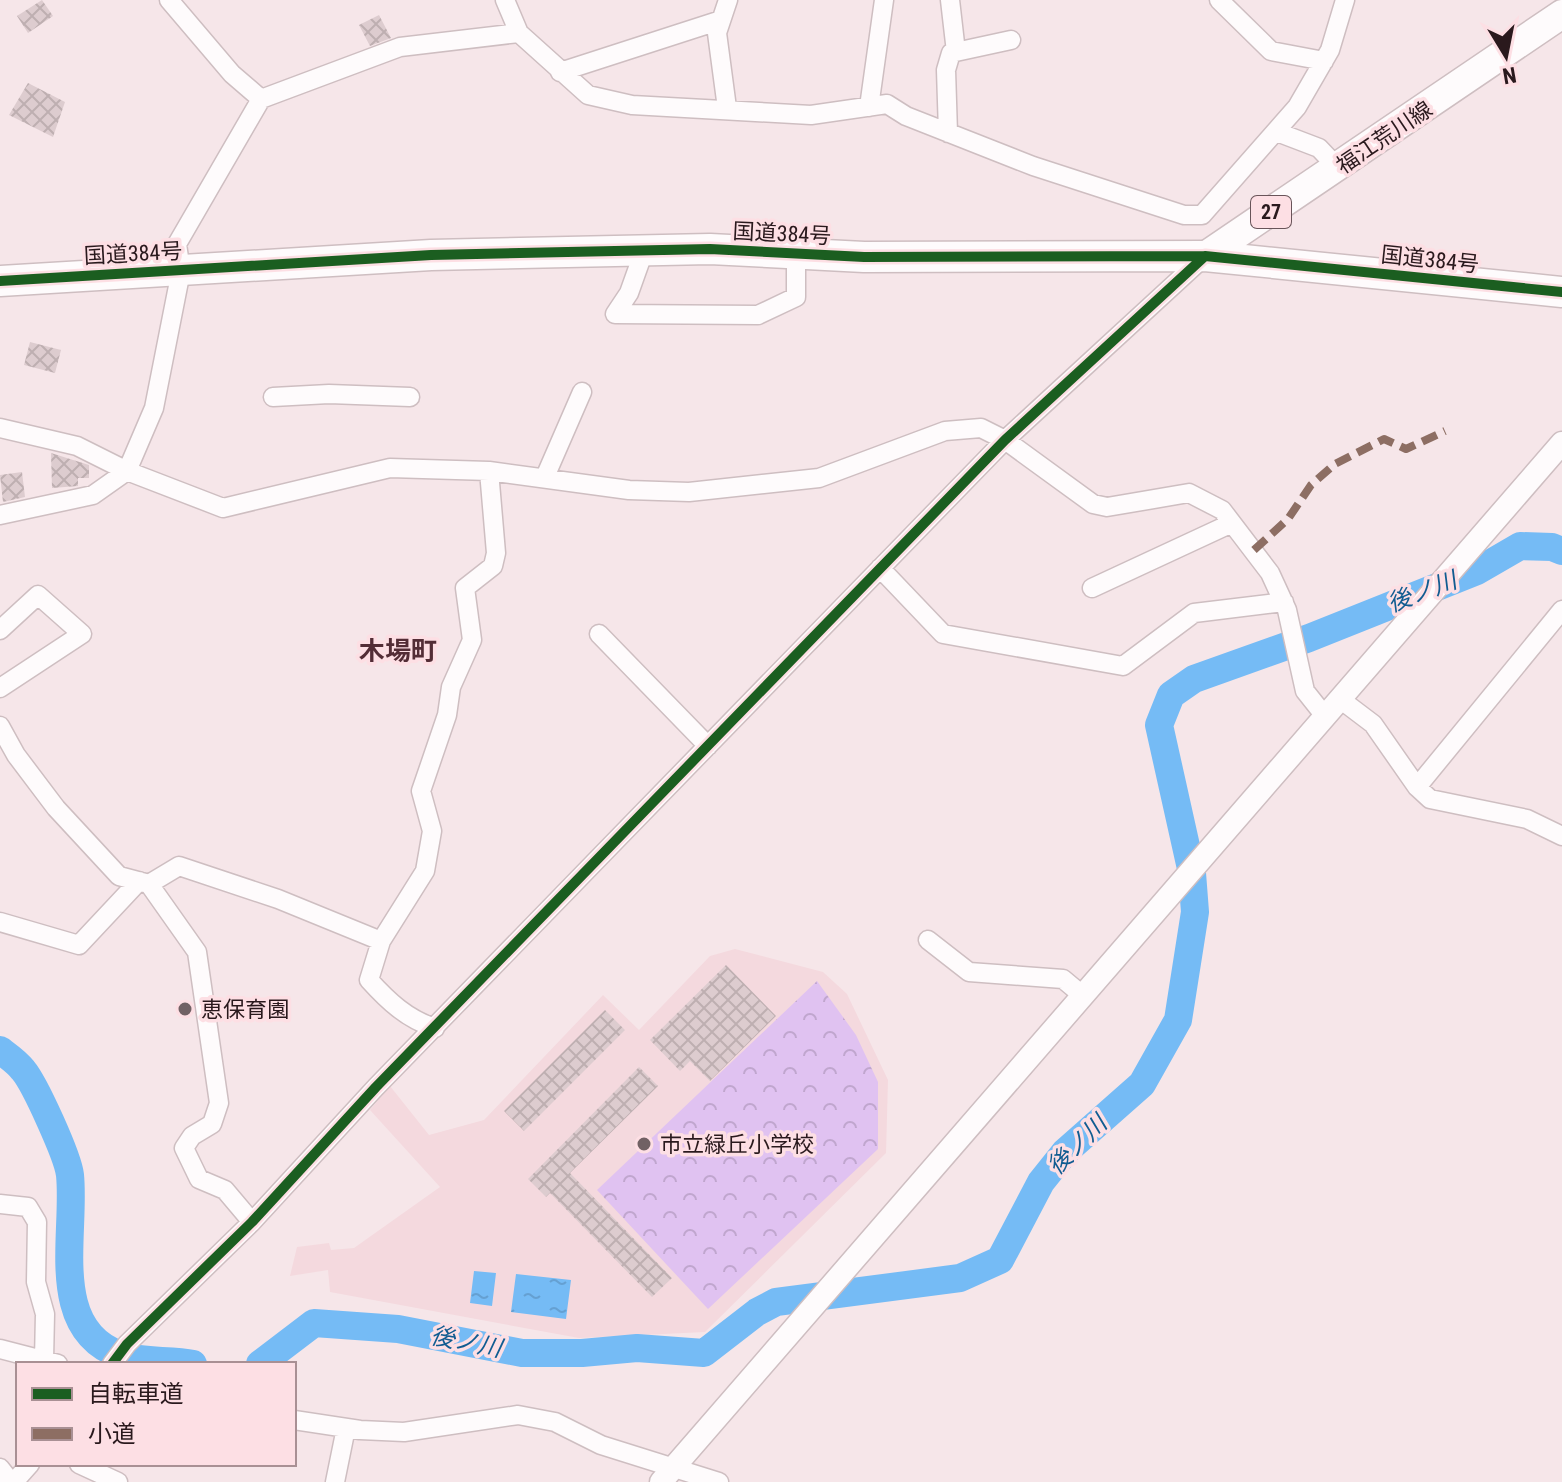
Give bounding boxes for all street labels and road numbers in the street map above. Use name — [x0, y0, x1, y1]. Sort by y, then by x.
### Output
street label: 福江荒川線 — [1332, 96, 1437, 179]
road number: 27 — [1251, 196, 1291, 228]
street label: 国道384号 — [732, 218, 832, 249]
street label: 国道384号 — [83, 238, 183, 269]
street label: 国道384号 — [1380, 242, 1480, 277]

